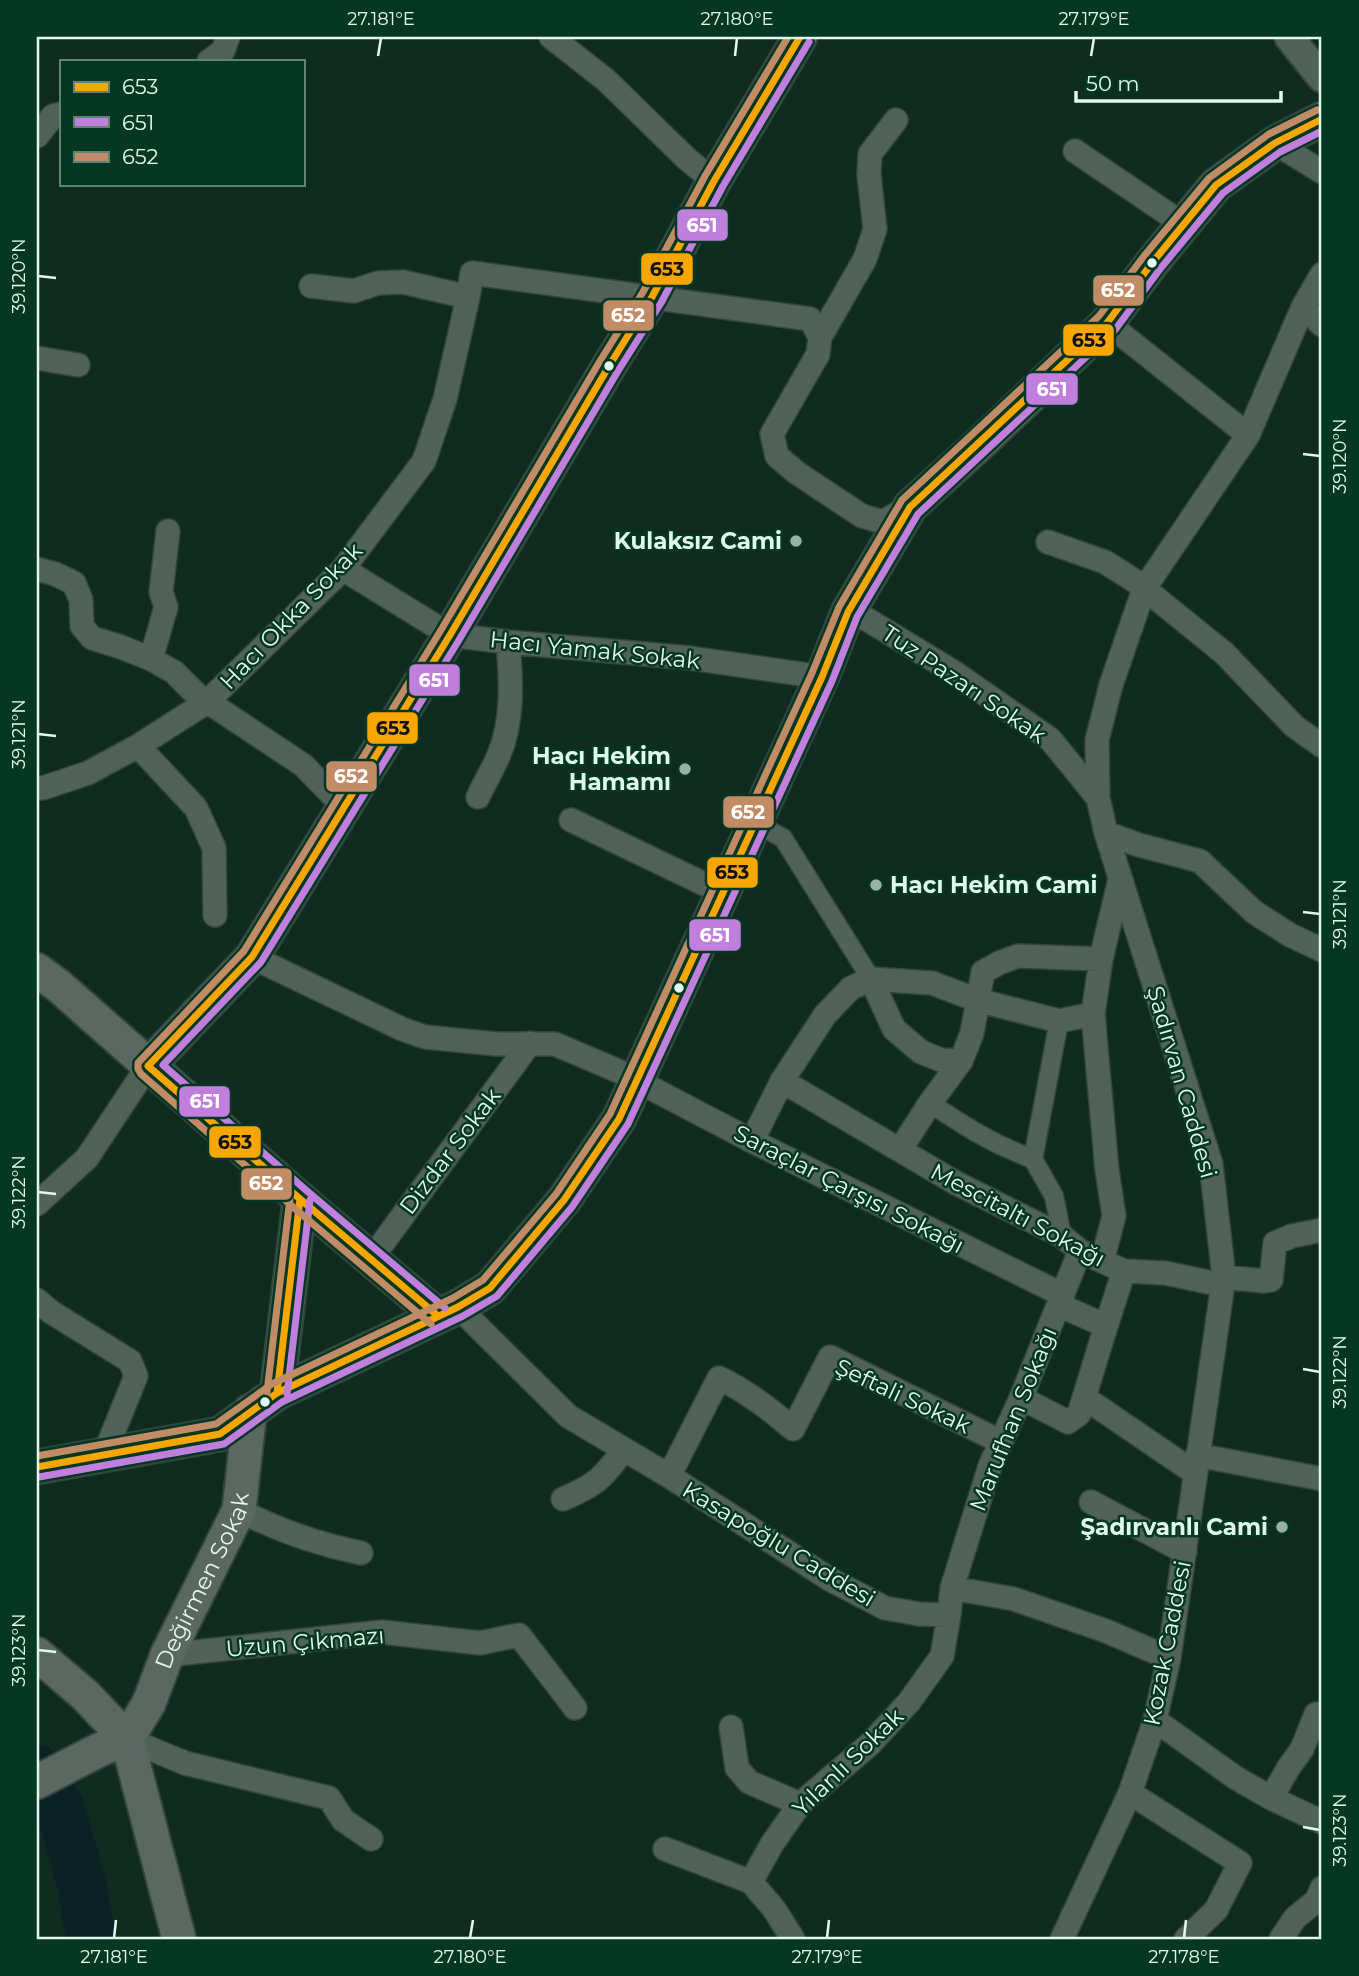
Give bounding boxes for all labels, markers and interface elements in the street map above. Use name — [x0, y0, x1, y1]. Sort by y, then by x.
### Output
text: 27.181°E — [347, 8, 415, 30]
text: 27.180°E — [701, 8, 773, 30]
text: 27.179°E — [1058, 8, 1130, 30]
legend — [60, 60, 304, 186]
scale bar — [1076, 60, 1280, 104]
text: 50 m — [1086, 71, 1140, 96]
text: 653 — [122, 74, 158, 99]
text: 651 — [122, 110, 154, 135]
text: 652 — [122, 144, 159, 169]
line badge: 651 — [676, 208, 729, 242]
text: 651 — [687, 214, 717, 237]
text: 39.120°N — [8, 238, 30, 314]
line badge: 653 — [640, 252, 694, 286]
unlabelled marker — [1145, 256, 1159, 270]
text: 653 — [650, 258, 684, 281]
line badge: 652 — [1092, 274, 1145, 307]
text: 652 — [1101, 279, 1135, 302]
line badge: 652 — [602, 299, 655, 332]
text: 652 — [611, 304, 645, 327]
line badge: 653 — [1062, 323, 1115, 357]
text: 653 — [1072, 329, 1106, 352]
unlabelled marker — [602, 359, 616, 373]
line badge: 651 — [1025, 372, 1079, 406]
text: 651 — [1037, 378, 1067, 401]
text: 39.120°N — [1329, 418, 1351, 494]
place label: Kulaksız Cami — [614, 527, 782, 555]
marker: Kulaksız Cami — [788, 533, 804, 549]
street label: Hacı Okka Sokak — [214, 537, 368, 695]
street label: Tuz Pazarı Sokak — [877, 619, 1052, 749]
street label: Hacı Yamak Sokak — [488, 625, 702, 675]
line badge: 651 — [408, 663, 461, 697]
text: 651 — [419, 669, 449, 692]
text: 39.121°N — [8, 699, 30, 769]
line badge: 653 — [366, 711, 419, 745]
text: 653 — [376, 717, 410, 740]
place label: Hacı Hekim Hamamı — [532, 742, 671, 796]
line badge: 652 — [325, 760, 378, 793]
marker: Hacı Hekim Hamamı — [677, 761, 693, 777]
text: 652 — [334, 765, 368, 788]
line badge: 652 — [722, 795, 775, 829]
text: 652 — [731, 801, 765, 824]
line badge: 653 — [706, 856, 759, 889]
text: 653 — [715, 861, 749, 884]
place label: Hacı Hekim Cami — [890, 871, 1097, 899]
marker: Hacı Hekim Cami — [868, 877, 884, 893]
text: 39.121°N — [1329, 879, 1351, 949]
line badge: 651 — [688, 918, 742, 952]
text: 651 — [700, 924, 730, 947]
unlabelled marker — [672, 981, 686, 995]
street label: Şadırvan Caddesi — [1141, 983, 1223, 1181]
street label: Dizdar Sokak — [394, 1082, 507, 1220]
line badge: 651 — [178, 1085, 231, 1118]
text: 651 — [190, 1090, 220, 1113]
street label: Saraçlar Çarşısı Sokağı — [729, 1119, 969, 1259]
line badge: 653 — [208, 1125, 262, 1159]
text: 653 — [218, 1131, 252, 1154]
text: 39.122°N — [8, 1155, 30, 1229]
street label: Mescitaltı Sokağı — [926, 1157, 1110, 1273]
line badge: 652 — [240, 1167, 293, 1201]
text: 652 — [249, 1172, 283, 1195]
street label: Marufhan Sokağı — [963, 1323, 1063, 1515]
text: 39.122°N — [1329, 1335, 1351, 1409]
street label: Şeftali Sokak — [831, 1352, 975, 1440]
unlabelled marker — [258, 1395, 272, 1409]
street label: Kasapoğlu Caddesi — [677, 1475, 881, 1613]
street label: Değirmen Sokak — [149, 1491, 255, 1673]
place label: Şadırvanlı Cami — [1080, 1513, 1268, 1541]
marker: Şadırvanlı Cami — [1274, 1519, 1290, 1535]
street label: Kozak Caddesi — [1137, 1558, 1197, 1728]
text: 39.123°N — [8, 1613, 30, 1687]
street label: Uzun Çıkmazı — [225, 1621, 385, 1663]
street label: Yılanlı Sokak — [787, 1702, 909, 1822]
text: 39.123°N — [1329, 1793, 1351, 1867]
text: 27.181°E — [80, 1946, 148, 1968]
text: 27.180°E — [434, 1946, 506, 1968]
text: 27.179°E — [791, 1946, 863, 1968]
text: 27.178°E — [1148, 1946, 1220, 1968]

